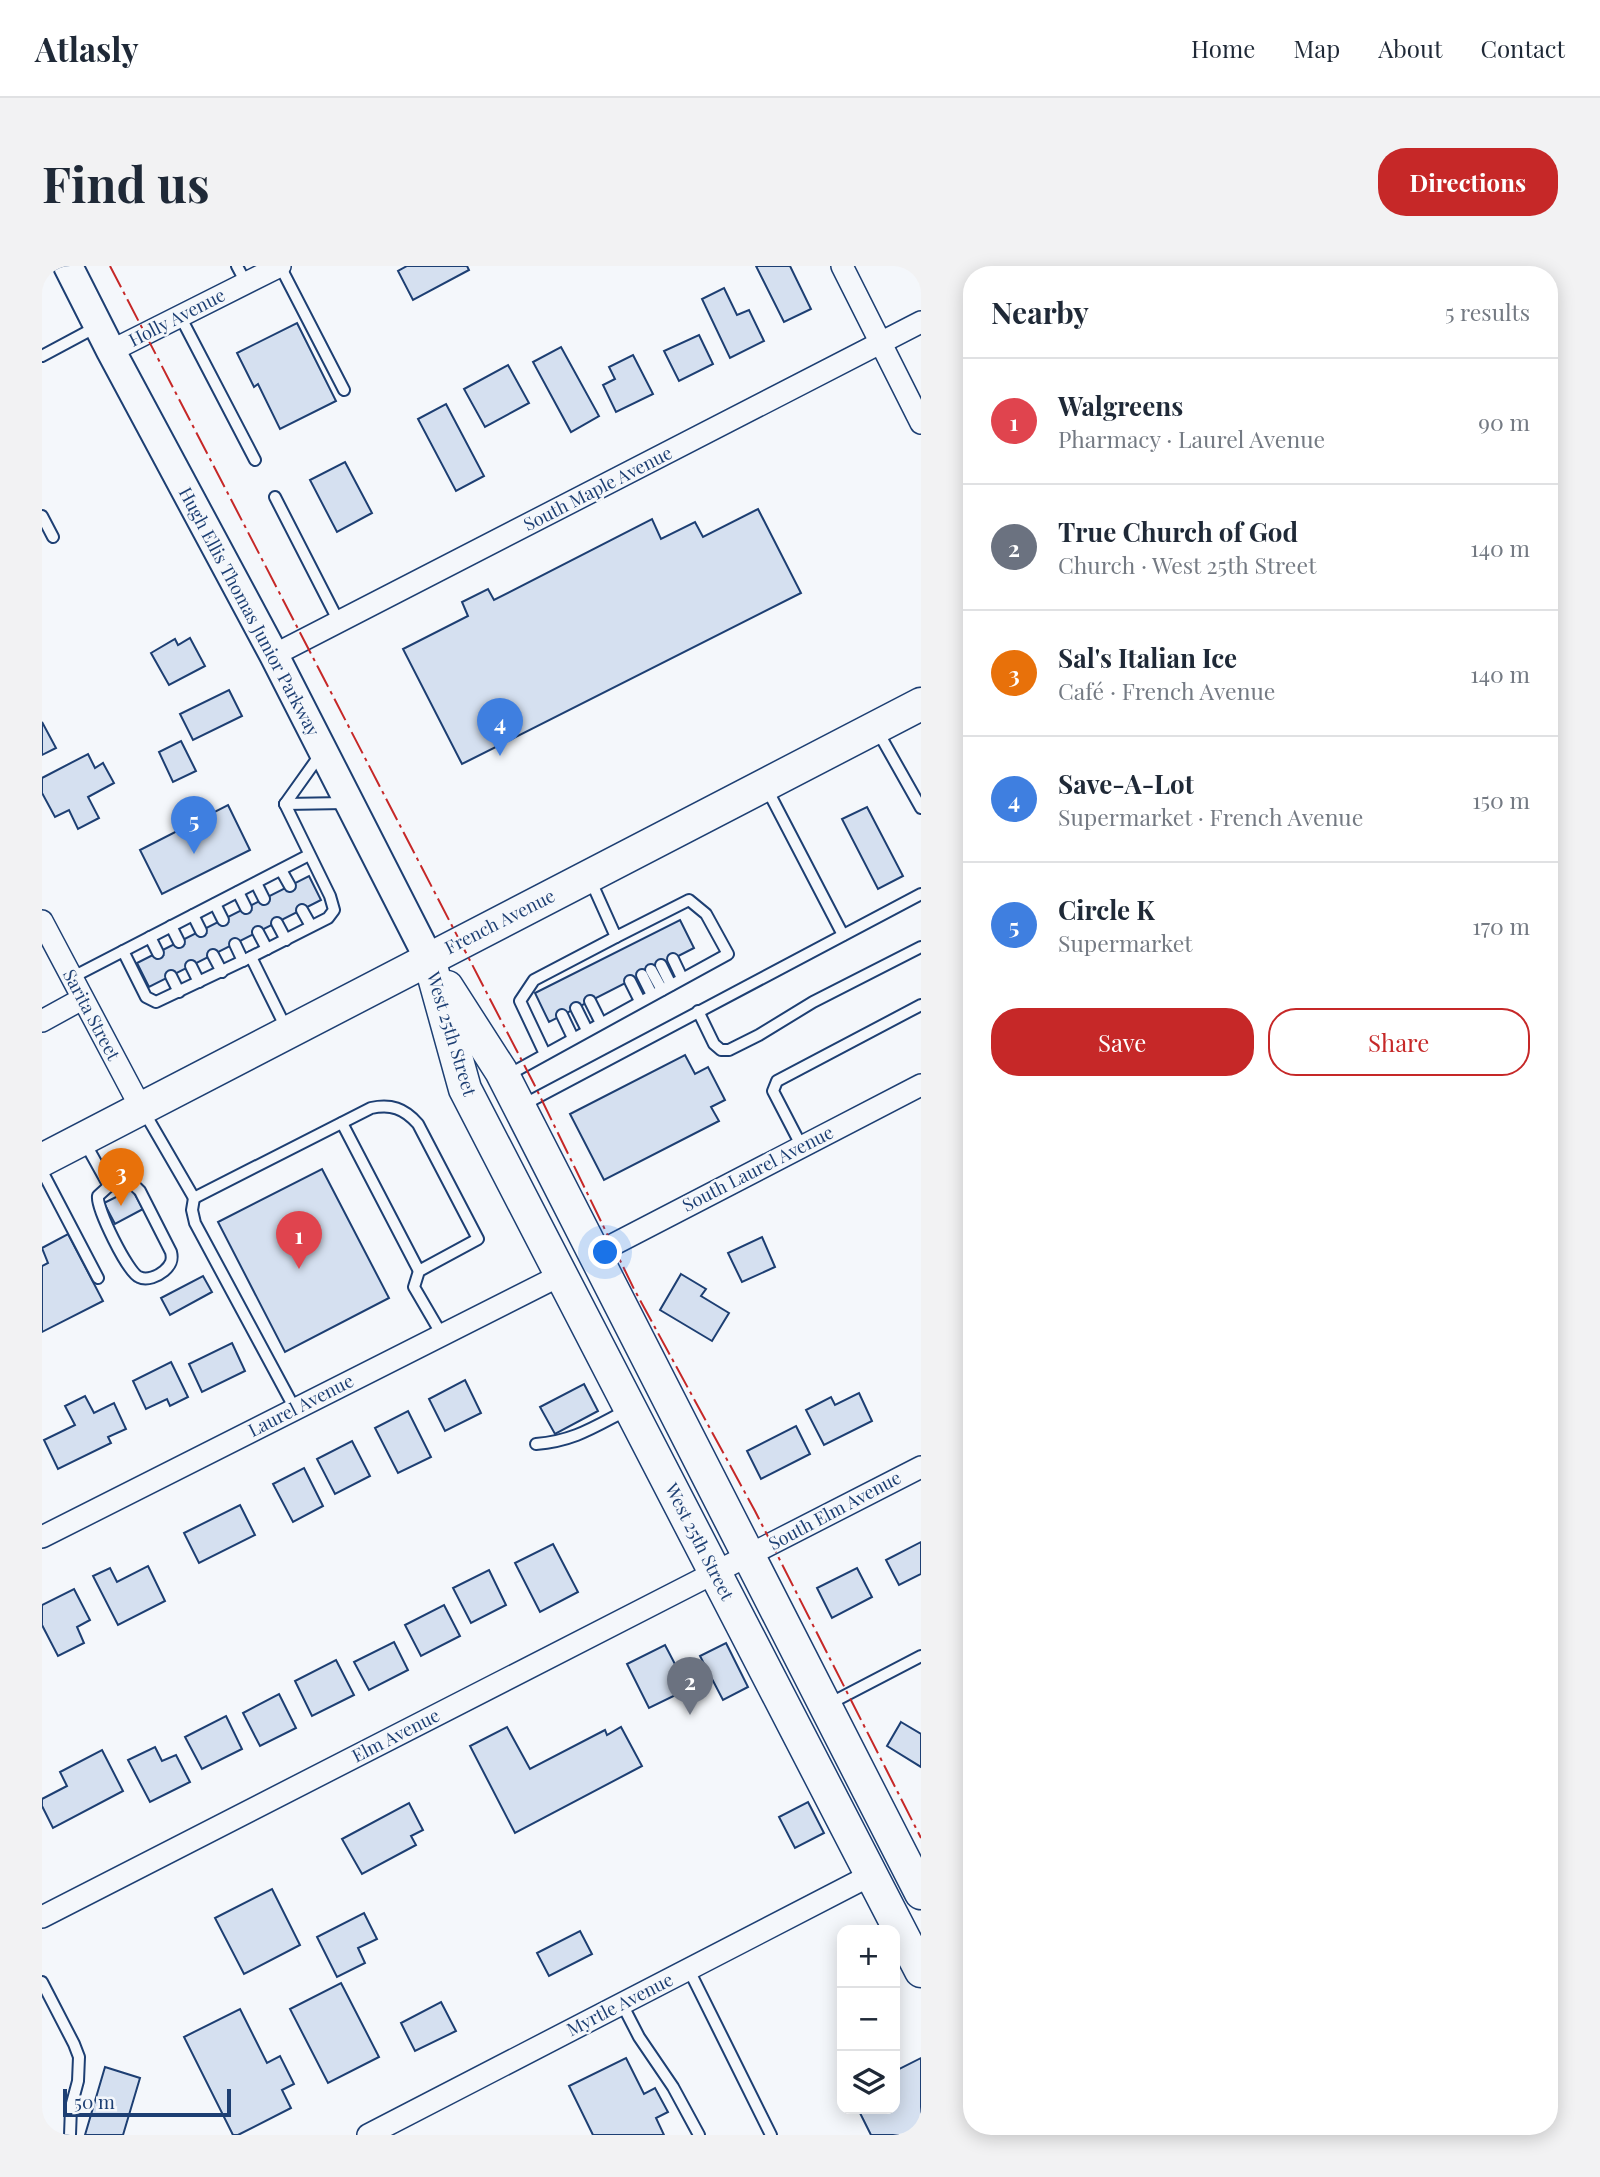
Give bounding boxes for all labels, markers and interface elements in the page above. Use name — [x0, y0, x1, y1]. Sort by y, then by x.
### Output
text: Atlasly — [35, 26, 139, 70]
text: Home — [1191, 32, 1255, 64]
text: Map — [1293, 32, 1340, 64]
text: About — [1378, 32, 1442, 64]
text: Contact — [1480, 32, 1565, 64]
button: Directions — [1378, 148, 1558, 216]
text: Find us — [42, 150, 210, 215]
street label: Holly Avenue — [124, 283, 229, 352]
text: Nearby — [991, 292, 1089, 332]
text: 5 results — [1445, 296, 1530, 327]
text: Walgreens — [1058, 388, 1183, 423]
text: 1 — [1010, 406, 1018, 437]
text: 90 m — [1478, 406, 1530, 437]
text: Pharmacy · Laurel Avenue — [1058, 423, 1325, 454]
street label: South Maple Avenue — [519, 440, 676, 536]
street label: Hugh Ellis Thomas Junior Parkway — [174, 483, 326, 740]
text: True Church of God — [1058, 514, 1298, 549]
text: 2 — [1008, 532, 1020, 563]
text: 140 m — [1470, 532, 1530, 563]
text: Church · West 25th Street — [1058, 549, 1316, 580]
text: Sal's Italian Ice — [1058, 640, 1237, 675]
text: 3 — [1008, 658, 1020, 689]
text: 140 m — [1470, 658, 1530, 689]
text: Café · French Avenue — [1058, 675, 1275, 706]
pin: 4 — [477, 698, 523, 756]
text: Save-A-Lot — [1058, 766, 1194, 801]
text: 4 — [1008, 784, 1020, 815]
text: 150 m — [1472, 784, 1530, 815]
pin: 5 — [171, 796, 217, 854]
text: Supermarket · French Avenue — [1058, 801, 1363, 832]
street label: French Avenue — [440, 883, 559, 959]
text: Circle K — [1058, 892, 1155, 927]
text: 5 — [1009, 910, 1019, 941]
text: 170 m — [1472, 910, 1530, 941]
text: Supermarket — [1058, 927, 1192, 958]
street label: Sarita Street — [58, 965, 126, 1065]
street label: West 25th Street — [421, 968, 482, 1099]
button: Save — [991, 1008, 1254, 1076]
button: Share — [1268, 1008, 1530, 1076]
street label: South Laurel Avenue — [678, 1120, 837, 1217]
pin: 3 — [98, 1148, 144, 1206]
pin: 1 — [276, 1211, 322, 1269]
your location — [588, 1235, 622, 1269]
street label: Laurel Avenue — [244, 1368, 357, 1442]
street label: South Elm Avenue — [764, 1465, 905, 1555]
street label: West 25th Street — [660, 1478, 740, 1605]
pin: 2 — [667, 1657, 713, 1715]
street label: Elm Avenue — [348, 1703, 443, 1767]
map controls — [837, 1925, 900, 2114]
button: + — [837, 1925, 900, 1988]
street label: Myrtle Avenue — [562, 1967, 677, 2041]
button: − — [837, 1988, 900, 2051]
button: layers — [837, 2051, 900, 2114]
scale bar — [63, 2086, 231, 2118]
text: 50 m — [74, 2088, 115, 2114]

